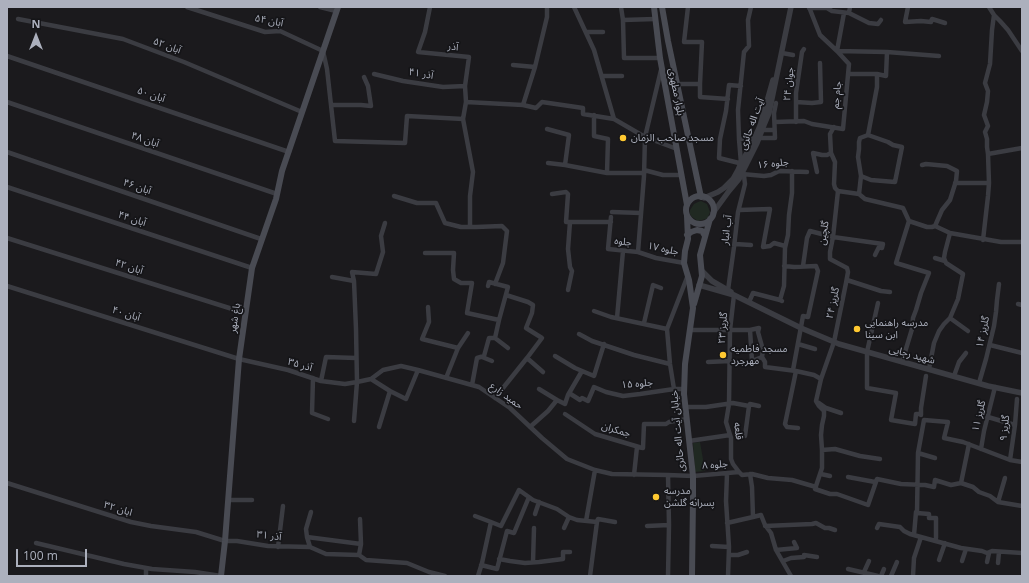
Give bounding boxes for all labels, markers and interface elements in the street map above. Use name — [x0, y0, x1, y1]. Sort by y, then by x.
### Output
street label: آبان ۵۴ — [254, 12, 284, 30]
north arrow — [16, 16, 56, 56]
text: N — [32, 16, 40, 31]
street label: آبان ۵۲ — [151, 35, 183, 57]
street label: آذر — [447, 40, 459, 54]
street label: آذر ۴۱ — [408, 66, 434, 82]
street label: بلوار مطهری — [666, 67, 686, 117]
street label: جوان ۲۴ — [781, 67, 797, 101]
street label: جام جم — [830, 81, 844, 109]
street label: آبان ۵۰ — [135, 85, 167, 105]
street label: آیت اله حائری — [737, 96, 767, 152]
street label: آبان ۴۸ — [129, 130, 161, 150]
place label: مسجد صاحب الزمان — [631, 132, 714, 144]
marker: مسجد صاحب الزمان — [618, 133, 628, 143]
street label: جلوه ۱۶ — [757, 156, 789, 172]
street label: آبان ۴۶ — [121, 177, 153, 197]
street label: آبان ۴۴ — [116, 209, 148, 229]
street label: آب انبار — [719, 214, 735, 246]
street label: گلچین — [816, 220, 832, 246]
street label: جلوه — [614, 235, 632, 249]
street label: جلوه ۱۷ — [646, 240, 680, 258]
street label: آبان ۴۲ — [113, 257, 145, 277]
street label: گلریز ۲۴ — [824, 286, 842, 320]
street label: باغ شهر — [227, 302, 243, 334]
street label: آبان ۴۰ — [110, 304, 142, 324]
street label: گلریز ۲۳ — [716, 312, 730, 344]
street label: گلریز ۱۴ — [974, 315, 992, 349]
place label: مدرسه راهنمایی ابن سینا — [865, 317, 928, 340]
marker: مدرسه راهنمایی ابن سینا — [852, 324, 862, 334]
place label: مسجد فاطمیه مهرجرد — [731, 343, 788, 366]
street label: شهید رجایی — [888, 343, 936, 367]
marker: مسجد فاطمیه مهرجرد — [718, 350, 728, 360]
street label: آذر ۳۵ — [286, 356, 314, 374]
street label: جلوه ۱۵ — [621, 377, 653, 391]
street label: حمید زارع — [487, 380, 525, 412]
street label: خیابان آیت اله حائری — [668, 390, 688, 472]
street label: گلریز ۱۱ — [970, 399, 988, 433]
street label: گلریز ۹ — [998, 414, 1012, 442]
street label: جمکران — [600, 420, 632, 440]
street label: قلعه — [731, 421, 745, 441]
street label: جلوه ۸ — [702, 458, 728, 472]
place label: مدرسه پسرانه گلشن — [664, 485, 715, 508]
marker: مدرسه پسرانه گلشن — [651, 492, 661, 502]
street label: ابان ۳۲ — [102, 499, 134, 519]
street label: آذر ۳۱ — [256, 529, 282, 543]
scale bar — [18, 541, 89, 567]
text: 100 m — [23, 547, 58, 564]

